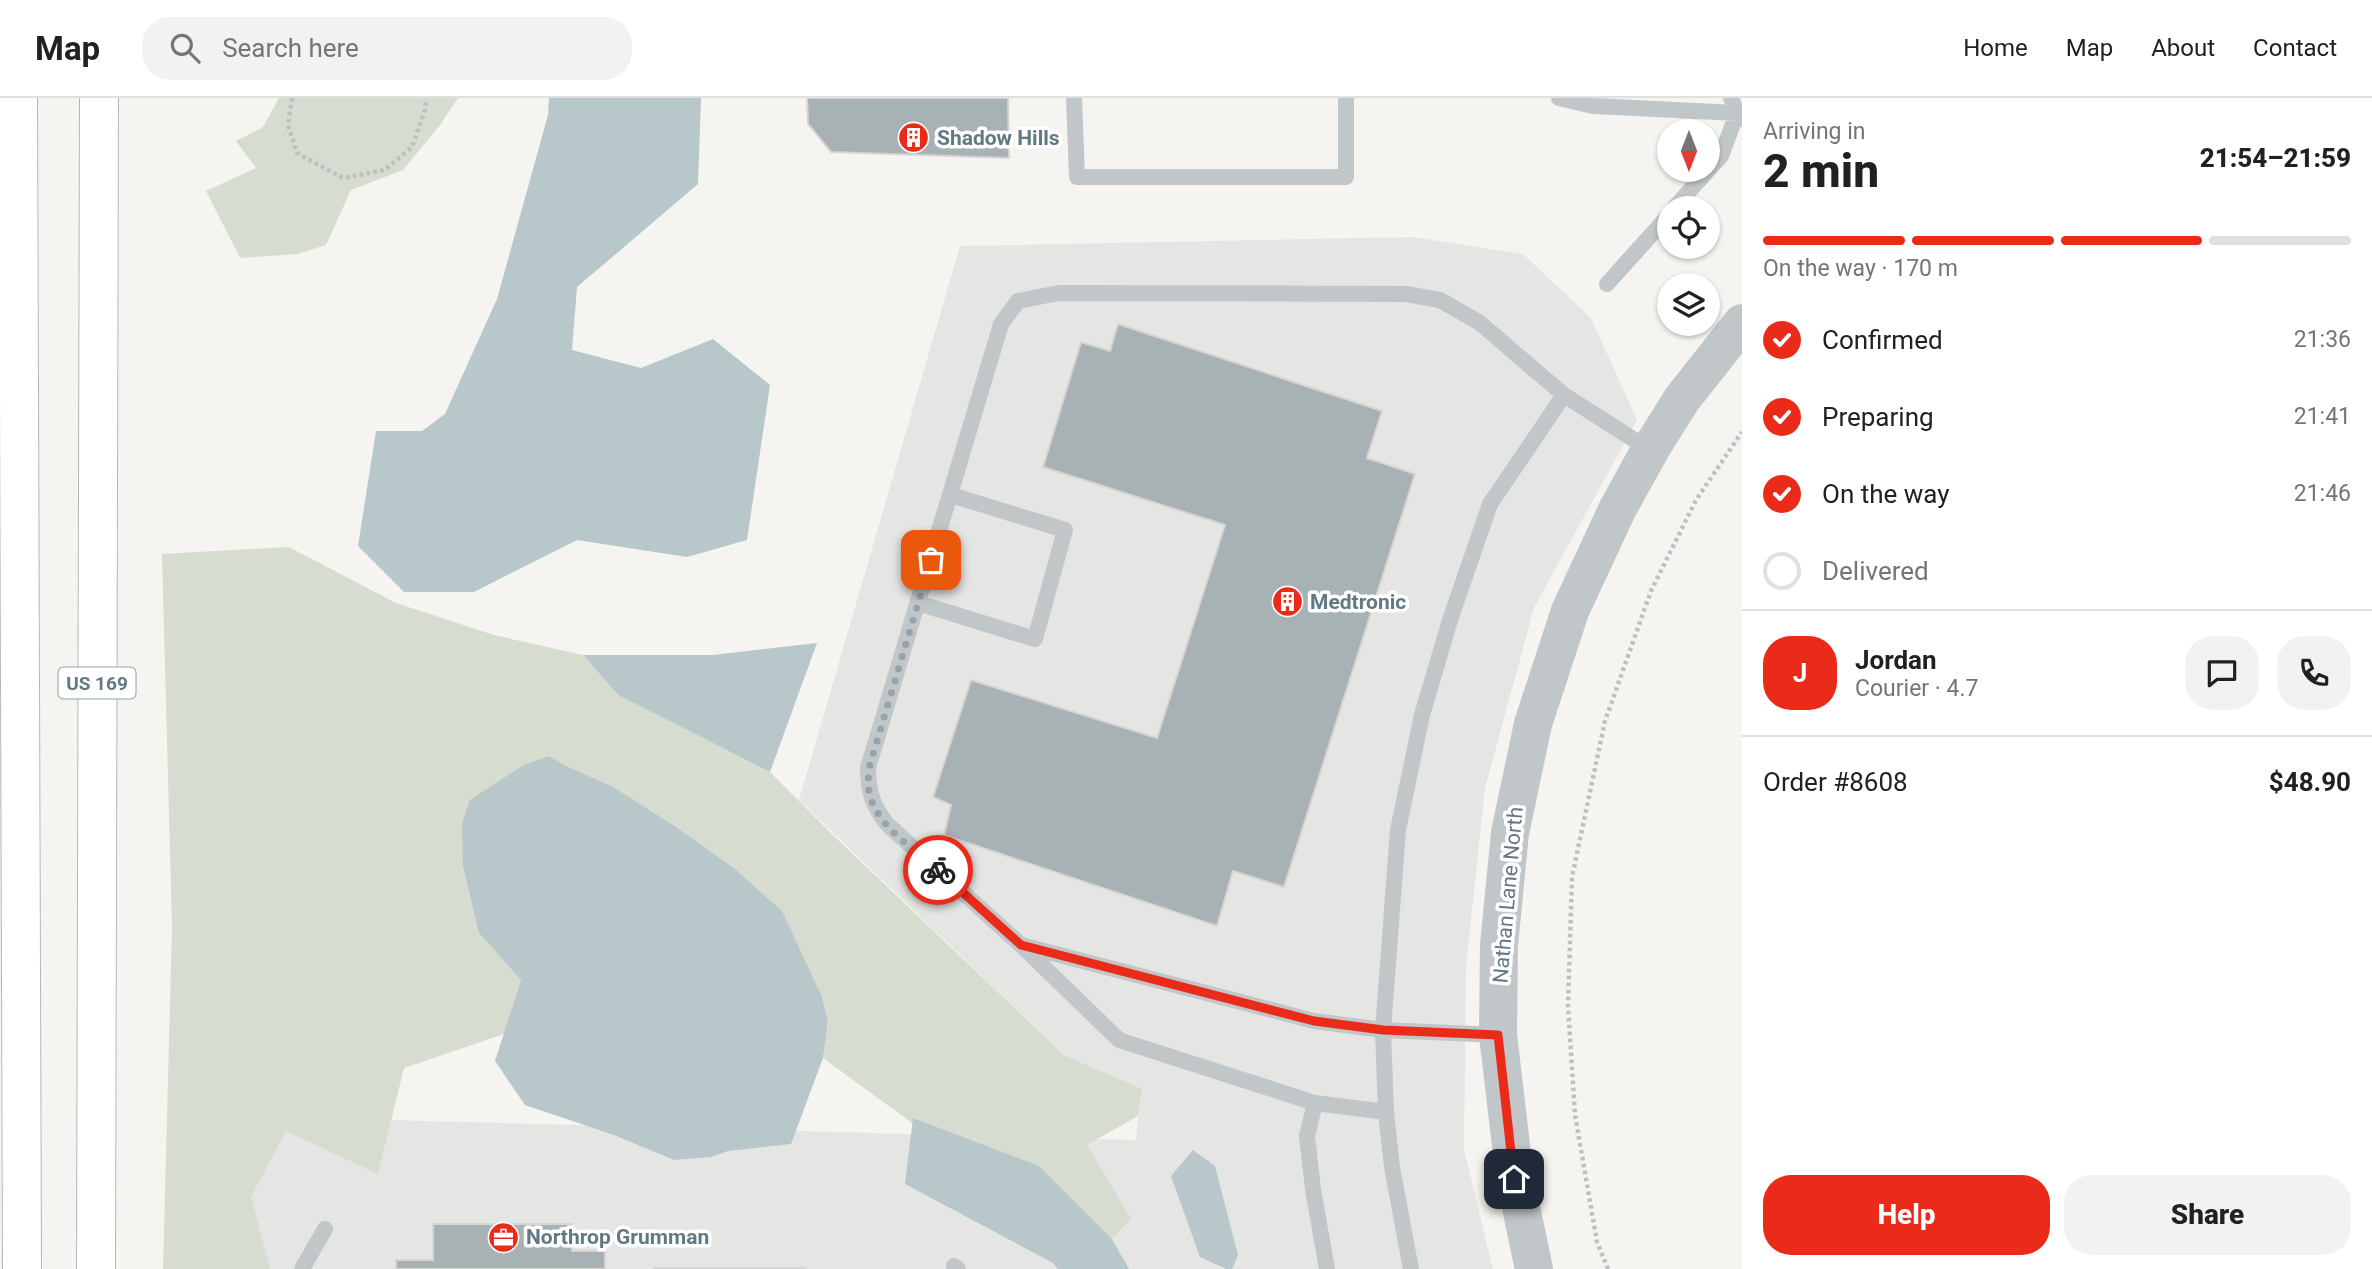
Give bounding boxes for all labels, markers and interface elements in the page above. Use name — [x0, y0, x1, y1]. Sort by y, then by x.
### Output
search box — [142, 17, 632, 80]
text: Map — [35, 29, 100, 68]
icon: search — [166, 29, 204, 67]
text: Search here — [222, 33, 359, 63]
text: Home — [1963, 34, 2028, 62]
text: Map — [2066, 34, 2113, 62]
text: About — [2151, 34, 2215, 62]
text: Contact — [2253, 34, 2337, 62]
text: Arriving in — [1763, 118, 1866, 145]
north arrow — [1657, 119, 1720, 182]
map controls — [1657, 119, 1720, 336]
building icon: Shadow Hills — [897, 121, 931, 155]
place label: Shadow Hills — [937, 126, 1060, 150]
text: 21:54–21:59 — [2200, 143, 2351, 173]
text: 2 min — [1763, 144, 1879, 198]
button: locate — [1657, 196, 1720, 259]
text: On the way · 170 m — [1763, 255, 1958, 282]
button: layers — [1657, 273, 1720, 336]
icon: check — [1763, 321, 1801, 359]
text: Confirmed — [1822, 325, 1943, 355]
text: 21:36 — [2294, 326, 2351, 353]
icon: check — [1763, 398, 1801, 436]
text: Preparing — [1822, 402, 1934, 432]
text: 21:41 — [2294, 403, 2351, 430]
icon: check — [1763, 475, 1801, 513]
text: On the way — [1822, 479, 1950, 509]
text: 21:46 — [2294, 480, 2351, 507]
pin — [901, 530, 961, 590]
icon: bag — [912, 541, 950, 579]
text: Delivered — [1822, 556, 1929, 586]
building icon: Medtronic — [1270, 585, 1304, 619]
place label: Medtronic — [1310, 590, 1406, 614]
button: chat — [2185, 636, 2259, 710]
button: phone — [2277, 636, 2351, 710]
text: Jordan — [1855, 645, 1937, 675]
text: J — [1793, 658, 1807, 688]
road number: US 169 — [58, 668, 136, 698]
text: Courier · 4.7 — [1855, 675, 1978, 702]
text: Order #8608 — [1763, 767, 1908, 797]
text: $48.90 — [2269, 767, 2351, 797]
street label: Nathan Lane North — [1488, 806, 1528, 984]
courier — [903, 835, 973, 905]
icon: bike — [919, 851, 957, 889]
pin — [1484, 1149, 1544, 1209]
icon: home — [1495, 1160, 1533, 1198]
button: Help — [1763, 1175, 2050, 1255]
button: Share — [2064, 1175, 2351, 1255]
office icon: Northrop Grumman — [486, 1220, 520, 1254]
place label: Northrop Grumman — [526, 1225, 709, 1249]

